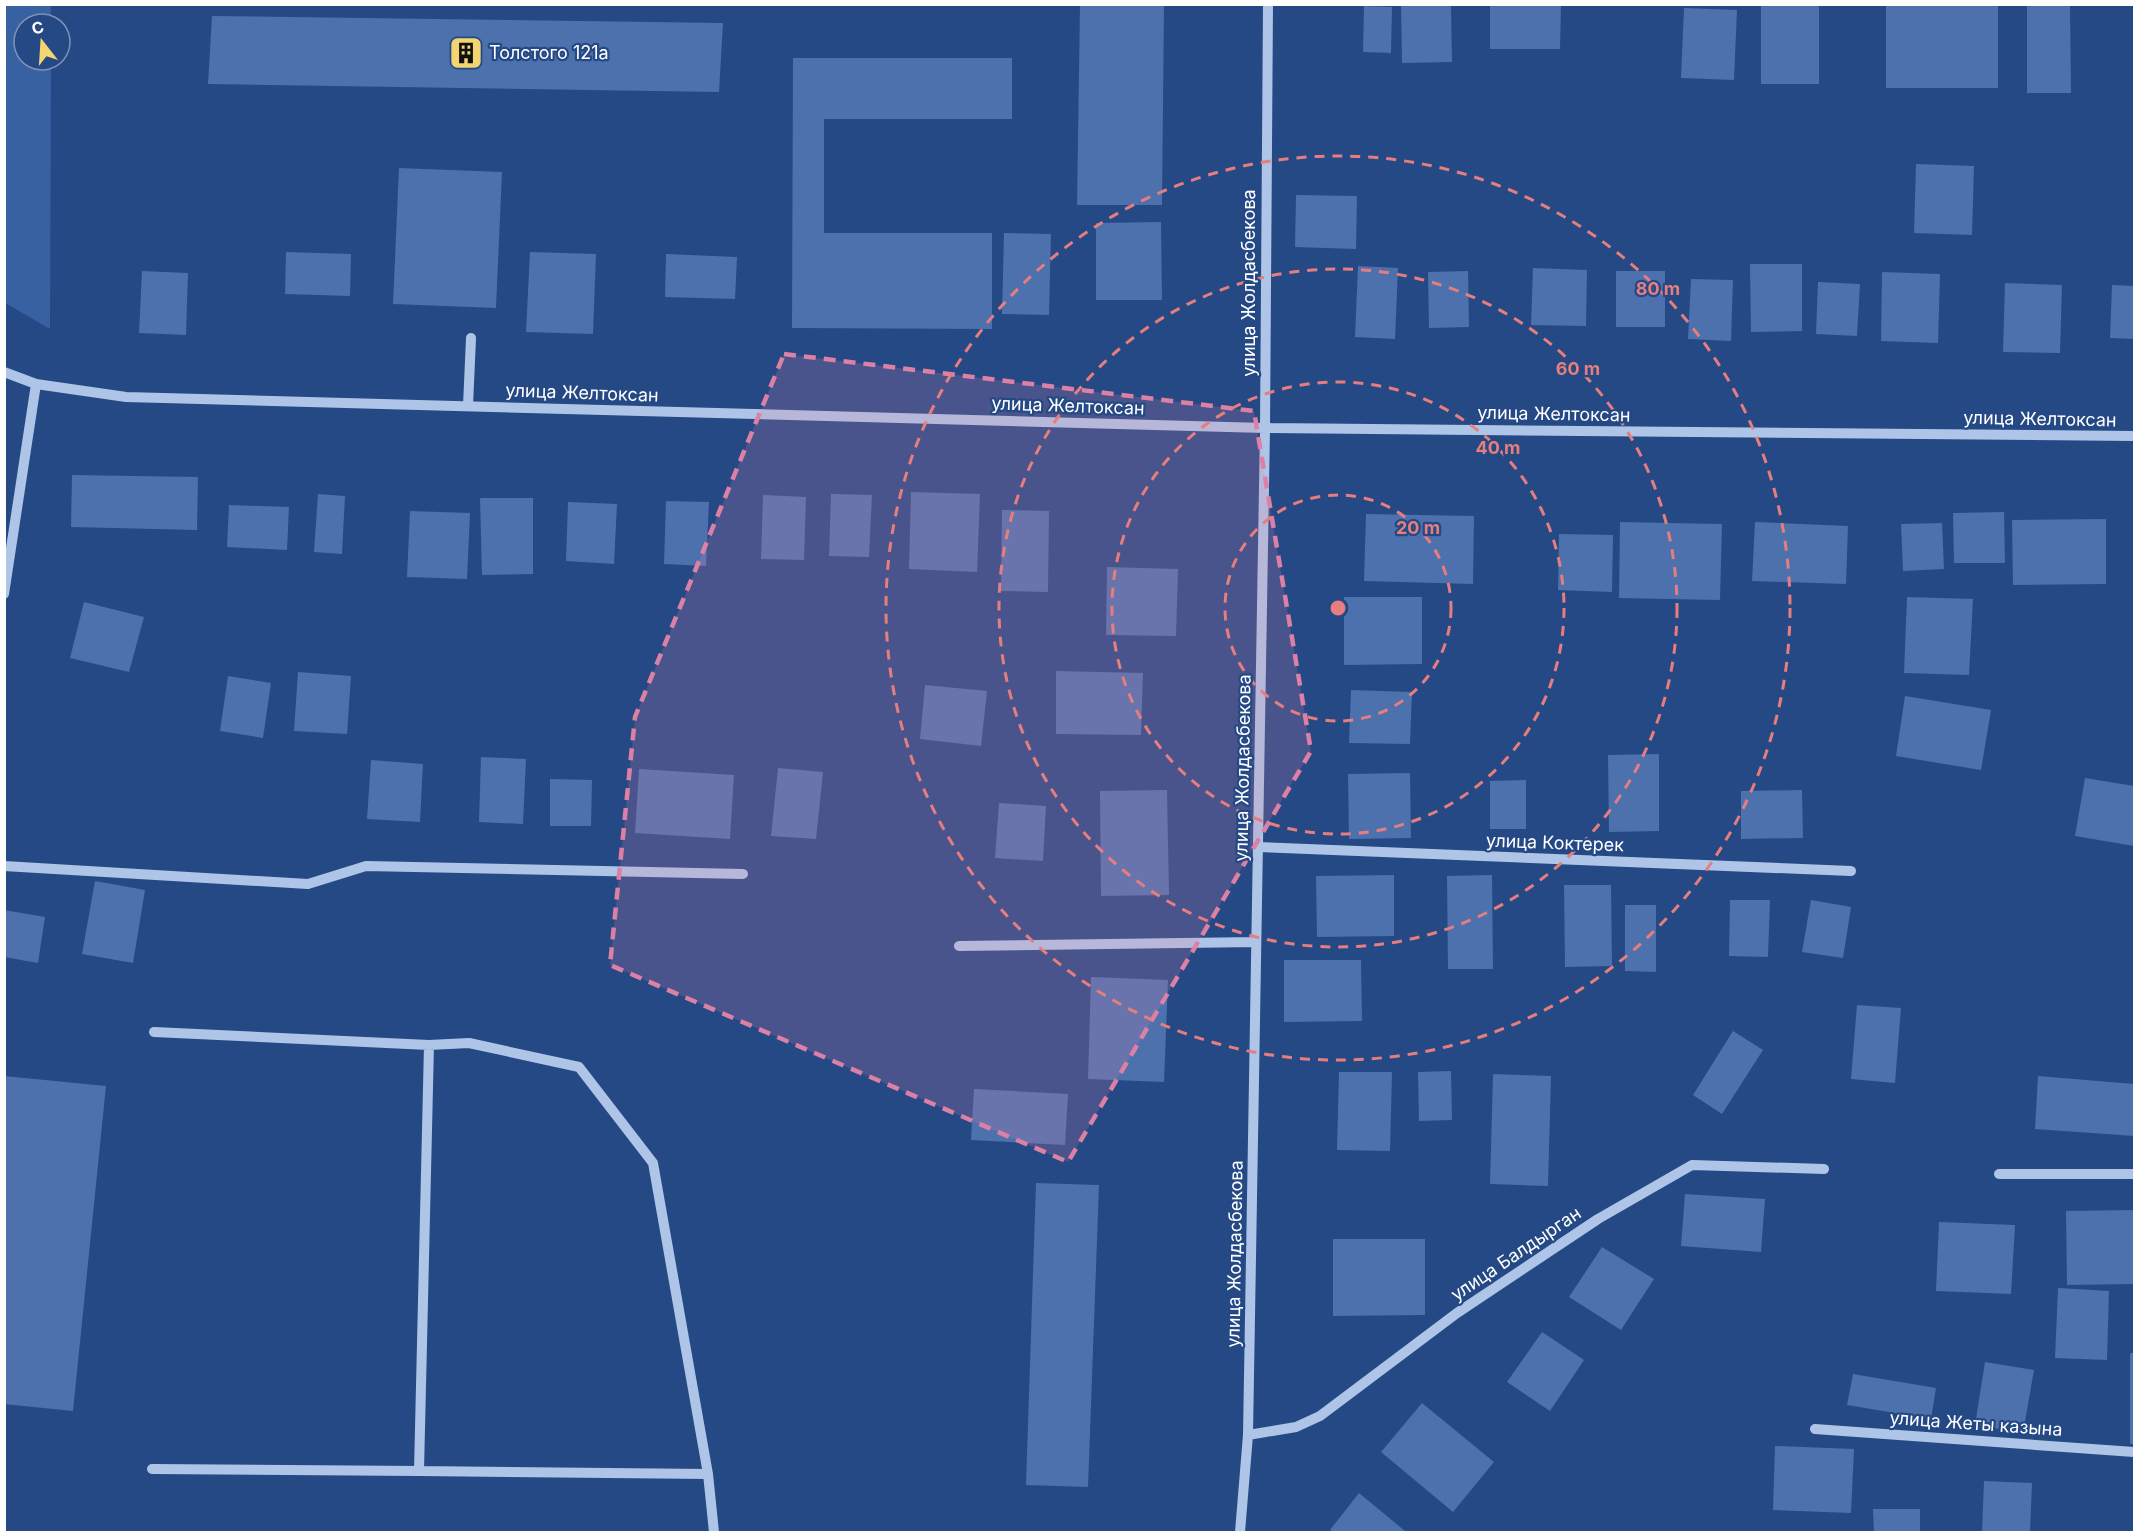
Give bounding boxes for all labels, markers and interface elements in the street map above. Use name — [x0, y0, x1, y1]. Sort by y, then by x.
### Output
north arrow — [12, 12, 72, 72]
text: С — [29, 16, 46, 39]
building icon: Толстого 121а — [448, 35, 484, 71]
place label: Толстого 121а — [489, 42, 609, 63]
street label: улица Жолдасбекова — [1238, 189, 1259, 377]
text: 80 m — [1636, 278, 1680, 299]
text: 60 m — [1556, 358, 1600, 379]
street label: улица Желтоксан — [505, 379, 659, 406]
street label: улица Желтоксан — [991, 392, 1145, 419]
street label: улица Желтоксан — [1477, 402, 1631, 425]
street label: улица Желтоксан — [1963, 407, 2117, 430]
text: 40 m — [1476, 437, 1521, 458]
text: 20 m — [1396, 517, 1440, 538]
centre of rings — [1328, 598, 1348, 618]
street label: улица Жолдасбекова — [1230, 674, 1255, 862]
street label: улица Коктерек — [1486, 830, 1625, 855]
street label: улица Жолдасбекова — [1222, 1160, 1247, 1348]
street label: улица Балдырган — [1447, 1202, 1585, 1305]
street label: улица Жеты казына — [1889, 1407, 2063, 1440]

